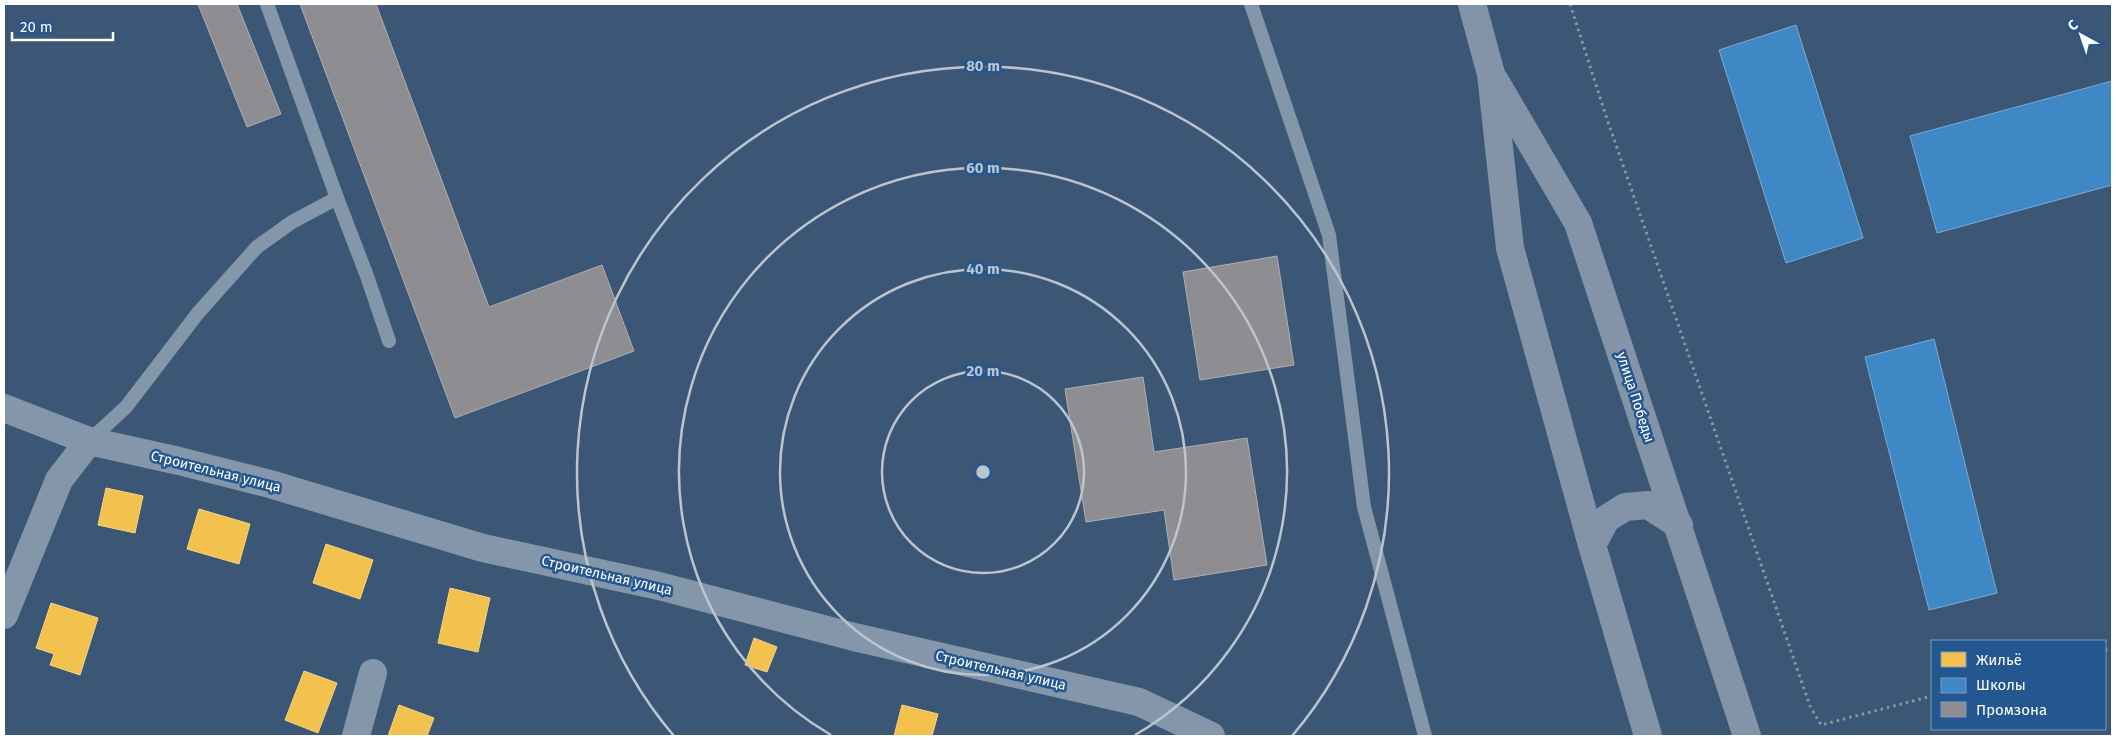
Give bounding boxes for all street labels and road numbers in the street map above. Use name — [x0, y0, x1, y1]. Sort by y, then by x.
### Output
street label: улица Победы — [1613, 350, 1658, 444]
street label: Строительная улица — [149, 447, 283, 496]
street label: Строительная улица — [540, 552, 674, 599]
street label: Строительная улица — [934, 647, 1068, 694]

